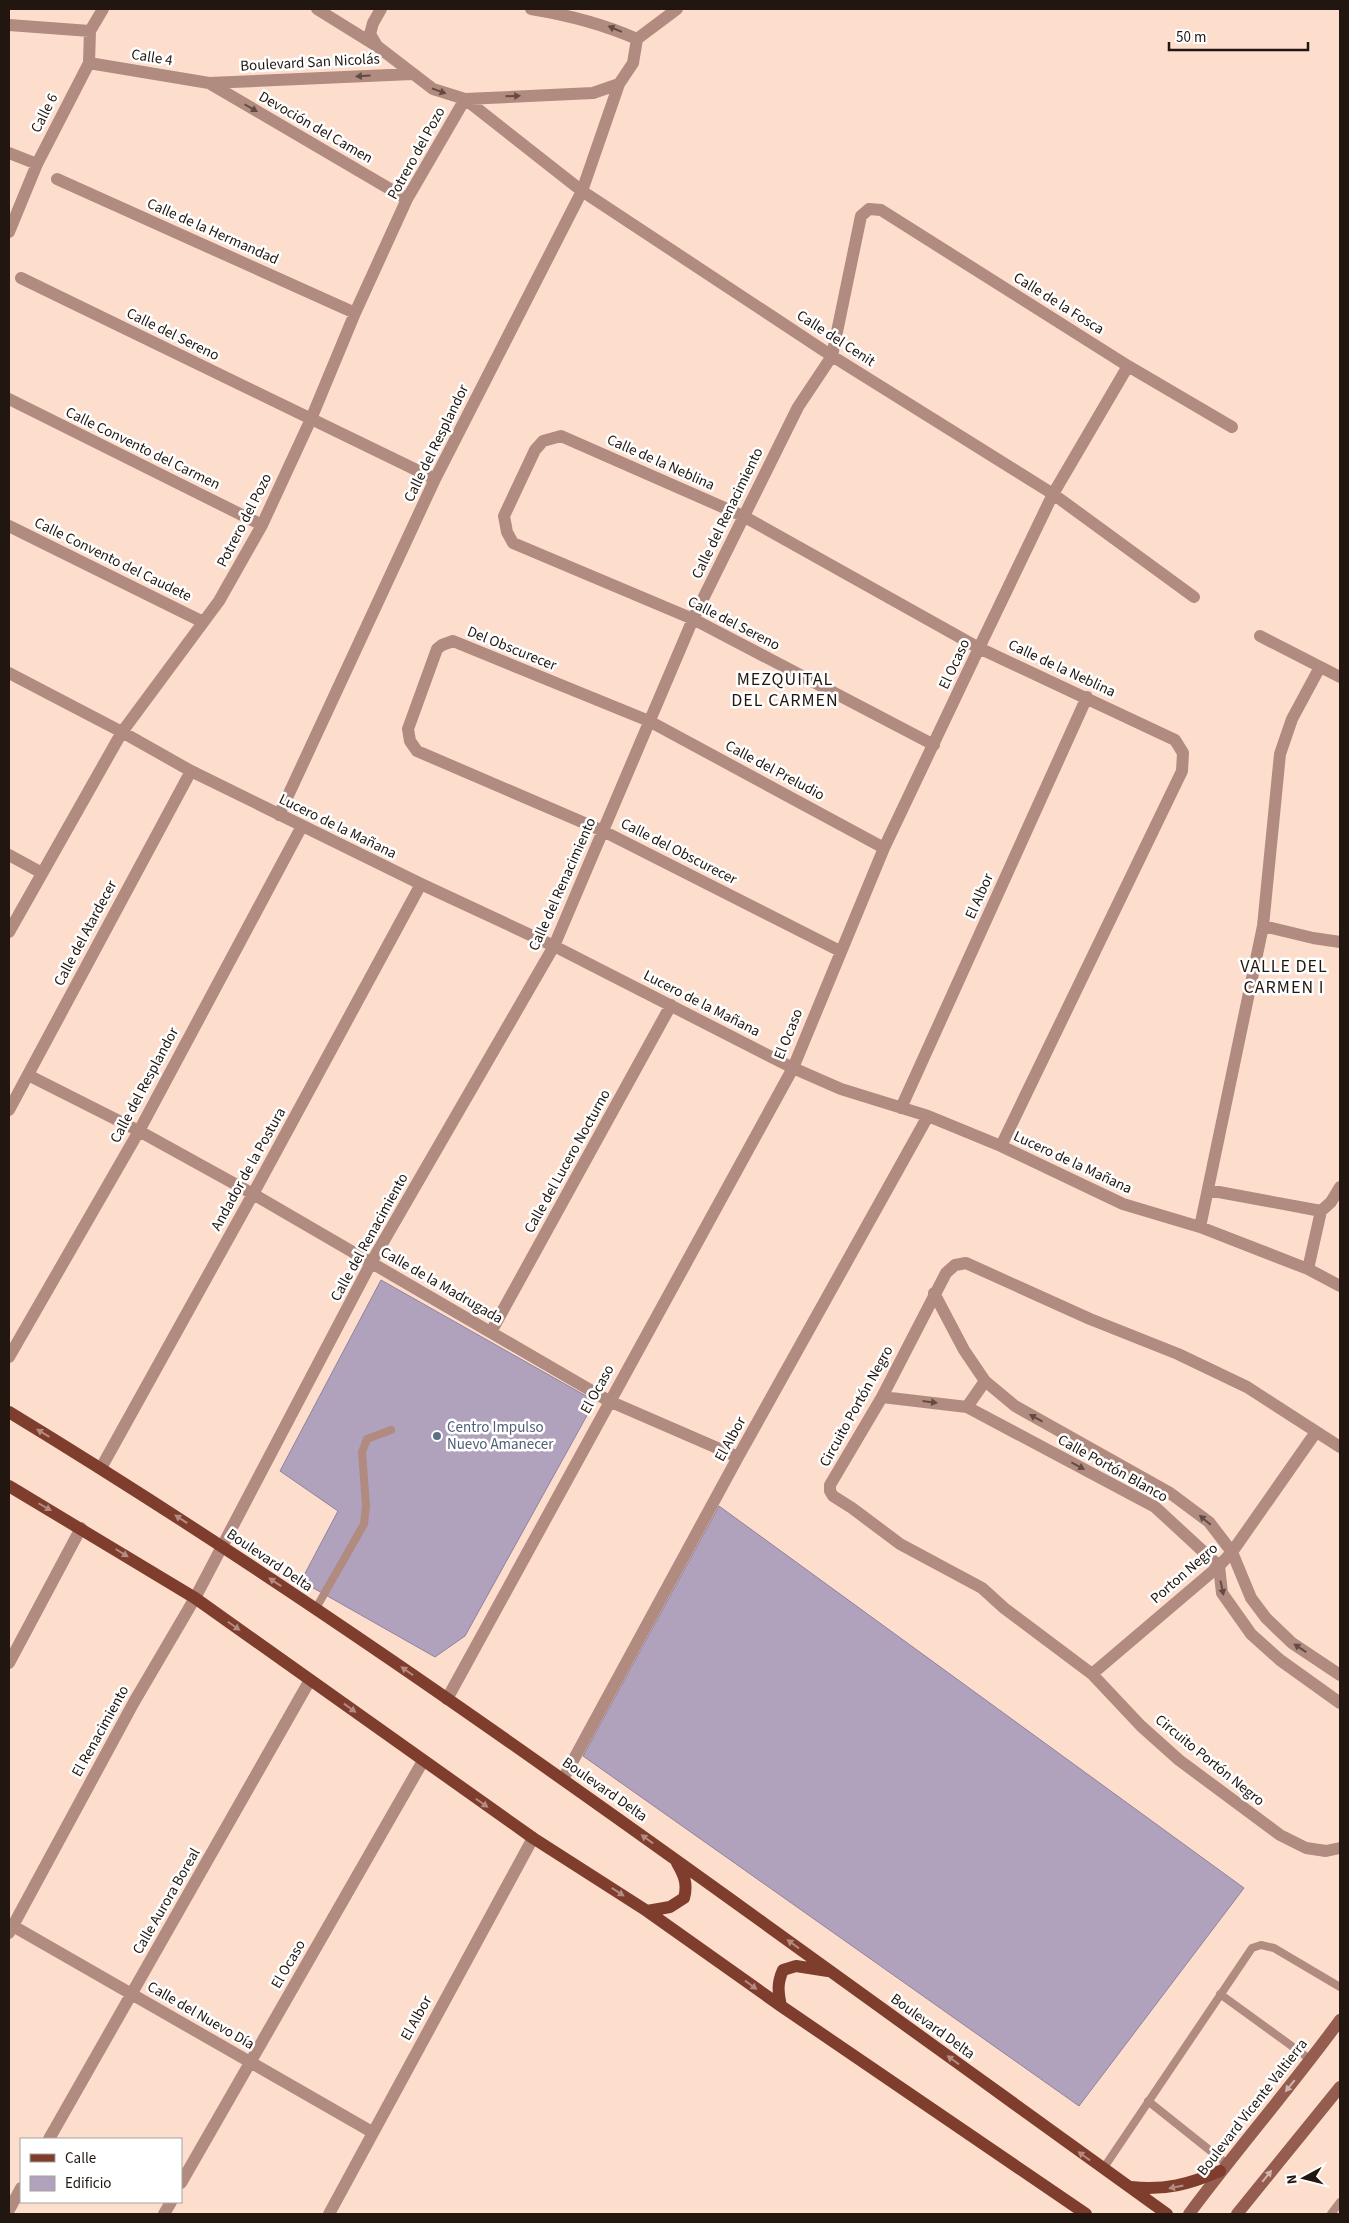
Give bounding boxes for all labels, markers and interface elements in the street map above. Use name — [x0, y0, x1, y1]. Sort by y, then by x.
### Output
scale bar — [1169, 20, 1308, 52]
one-way arrow — [608, 25, 622, 33]
text: 50 m — [1176, 27, 1206, 48]
street label: Calle 4 — [130, 44, 175, 71]
street label: Boulevard San Nicolás — [240, 48, 380, 77]
one-way arrow — [355, 73, 371, 81]
street label: Devoción del Camen — [255, 86, 377, 169]
one-way arrow — [432, 87, 447, 95]
street label: Calle 6 — [26, 90, 63, 137]
one-way arrow — [506, 92, 522, 100]
one-way arrow — [245, 103, 258, 112]
street label: Potrero del Pozo — [382, 103, 451, 203]
street label: Calle de la Hermandad — [144, 193, 282, 270]
street label: Calle de la Fosca — [1009, 267, 1108, 340]
street label: Calle del Sereno — [123, 303, 223, 366]
street label: Calle del Cenit — [792, 305, 879, 372]
street label: Calle del Resplandor — [399, 380, 474, 506]
street label: Calle Convento del Carmen — [62, 402, 224, 495]
street label: Calle de la Neblina — [603, 429, 718, 496]
street label: Calle del Renacimiento — [687, 444, 768, 582]
street label: Potrero del Pozo — [212, 470, 277, 571]
street label: Calle Convento del Caudete — [31, 512, 195, 607]
street label: Calle del Sereno — [684, 591, 784, 656]
street label: Del Obscurecer — [464, 621, 560, 676]
street label: Calle de la Neblina — [1005, 634, 1119, 703]
street label: El Ocaso — [934, 636, 975, 693]
district label: MEZQUITAL DEL CARMEN — [731, 667, 839, 713]
street label: Calle del Preludio — [721, 735, 828, 806]
street label: Lucero de la Mañana — [275, 789, 400, 864]
street label: Calle del Obscurecer — [617, 813, 741, 890]
street label: Calle del Renacimiento — [524, 814, 601, 954]
street label: El Albor — [960, 869, 999, 923]
street label: Calle del Atardecer — [49, 876, 123, 990]
district label: VALLE DEL CARMEN I — [1240, 954, 1328, 1000]
street label: Lucero de la Mañana — [640, 965, 764, 1042]
street label: El Ocaso — [769, 1006, 808, 1063]
street label: Calle del Resplandor — [105, 1023, 184, 1147]
street label: Calle del Lucero Nocturno — [519, 1085, 616, 1237]
street label: Andador de la Postura — [206, 1104, 291, 1235]
street label: Lucero de la Mañana — [1010, 1126, 1135, 1199]
street label: Calle del Renacimiento — [325, 1169, 413, 1305]
street label: Calle de la Madrugada — [377, 1242, 507, 1329]
street label: Circuito Portón Negro — [814, 1342, 898, 1471]
street label: El Ocaso — [575, 1361, 620, 1418]
one-way arrow — [922, 1398, 938, 1406]
street label: El Albor — [710, 1412, 752, 1465]
one-way arrow — [1029, 1414, 1044, 1422]
place label: Centro Impulso Nuevo Amanecer — [447, 1417, 554, 1455]
one-way arrow — [37, 1428, 50, 1437]
street label: Calle Portón Blanco — [1054, 1429, 1172, 1507]
marker: Centro Impulso Nuevo Amanecer — [431, 1430, 443, 1442]
one-way arrow — [1070, 1462, 1085, 1470]
one-way arrow — [38, 1502, 51, 1511]
one-way arrow — [174, 1514, 187, 1524]
one-way arrow — [1199, 1514, 1212, 1525]
street label: Boulevard Delta — [222, 1524, 317, 1597]
street label: Porton Negro — [1146, 1538, 1223, 1609]
one-way arrow — [116, 1549, 129, 1558]
one-way arrow — [268, 1577, 282, 1587]
one-way arrow — [1218, 1581, 1226, 1596]
one-way arrow — [228, 1621, 241, 1631]
one-way arrow — [1293, 1643, 1307, 1653]
one-way arrow — [400, 1666, 414, 1676]
street label: El Renacimiento — [67, 1682, 134, 1781]
one-way arrow — [343, 1703, 357, 1713]
street label: Circuito Portón Negro — [1150, 1710, 1269, 1811]
street label: Boulevard Delta — [558, 1752, 652, 1827]
one-way arrow — [475, 1798, 489, 1808]
one-way arrow — [641, 1833, 654, 1844]
street label: Calle Aurora Boreal — [127, 1844, 206, 1958]
one-way arrow — [611, 1888, 624, 1897]
street label: El Ocaso — [266, 1936, 311, 1993]
one-way arrow — [786, 1939, 800, 1949]
street label: Calle del Nuevo Día — [143, 1976, 258, 2055]
one-way arrow — [744, 1980, 758, 1990]
street label: Boulevard Delta — [886, 1989, 979, 2064]
street label: El Albor — [396, 1991, 438, 2044]
street label: Boulevard Vicente Valtierra — [1192, 2034, 1313, 2180]
one-way arrow — [946, 2055, 960, 2065]
one-way arrow — [1284, 2079, 1295, 2092]
legend — [20, 2138, 182, 2203]
text: Calle — [65, 2148, 96, 2169]
one-way arrow — [1078, 2150, 1091, 2161]
north arrow — [1279, 2153, 1329, 2203]
one-way arrow — [1262, 2170, 1273, 2183]
text: Edificio — [65, 2173, 112, 2194]
text: N — [1282, 2174, 1303, 2185]
one-way arrow — [1168, 2183, 1184, 2191]

